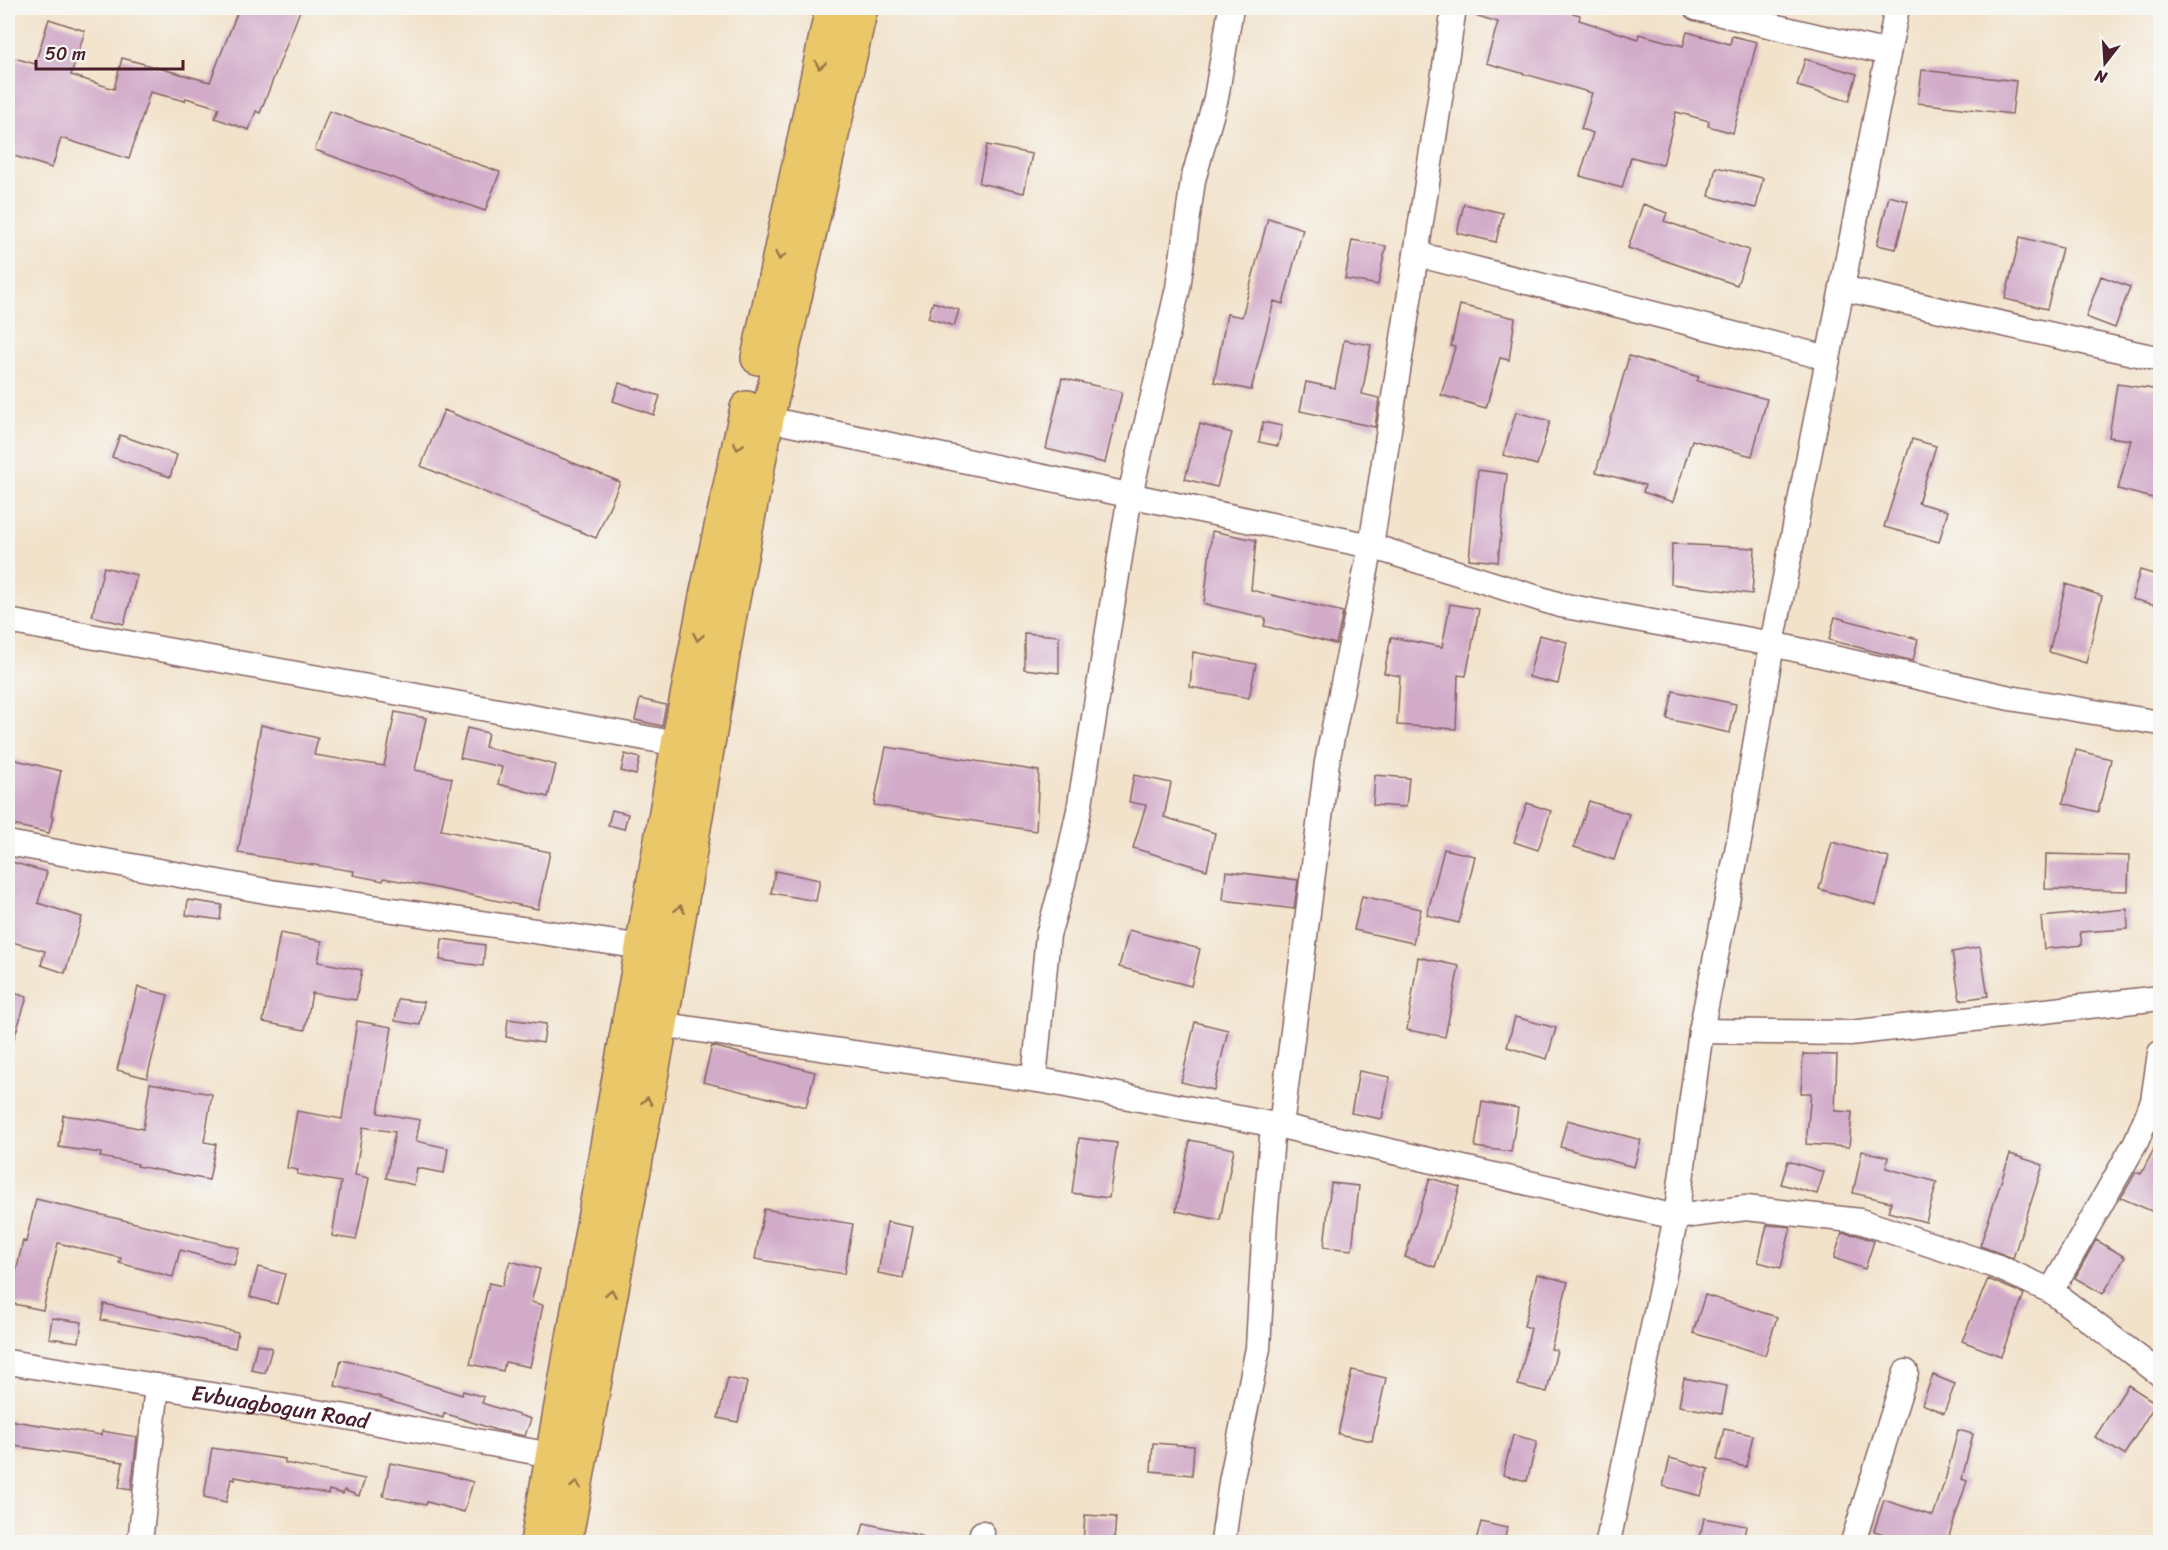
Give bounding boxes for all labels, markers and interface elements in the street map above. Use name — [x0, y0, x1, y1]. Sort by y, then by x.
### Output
scale bar — [36, 33, 183, 71]
north arrow — [2075, 33, 2135, 93]
text: 50 m — [45, 38, 86, 70]
one-way arrow — [814, 60, 827, 70]
text: N — [2090, 61, 2111, 93]
one-way arrow — [774, 250, 787, 260]
one-way arrow — [733, 441, 746, 451]
one-way arrow — [692, 632, 705, 642]
one-way arrow — [673, 905, 686, 915]
one-way arrow — [640, 1097, 652, 1106]
one-way arrow — [604, 1289, 617, 1299]
street label: Evbuagbogun Road — [189, 1373, 374, 1441]
one-way arrow — [569, 1480, 582, 1490]

